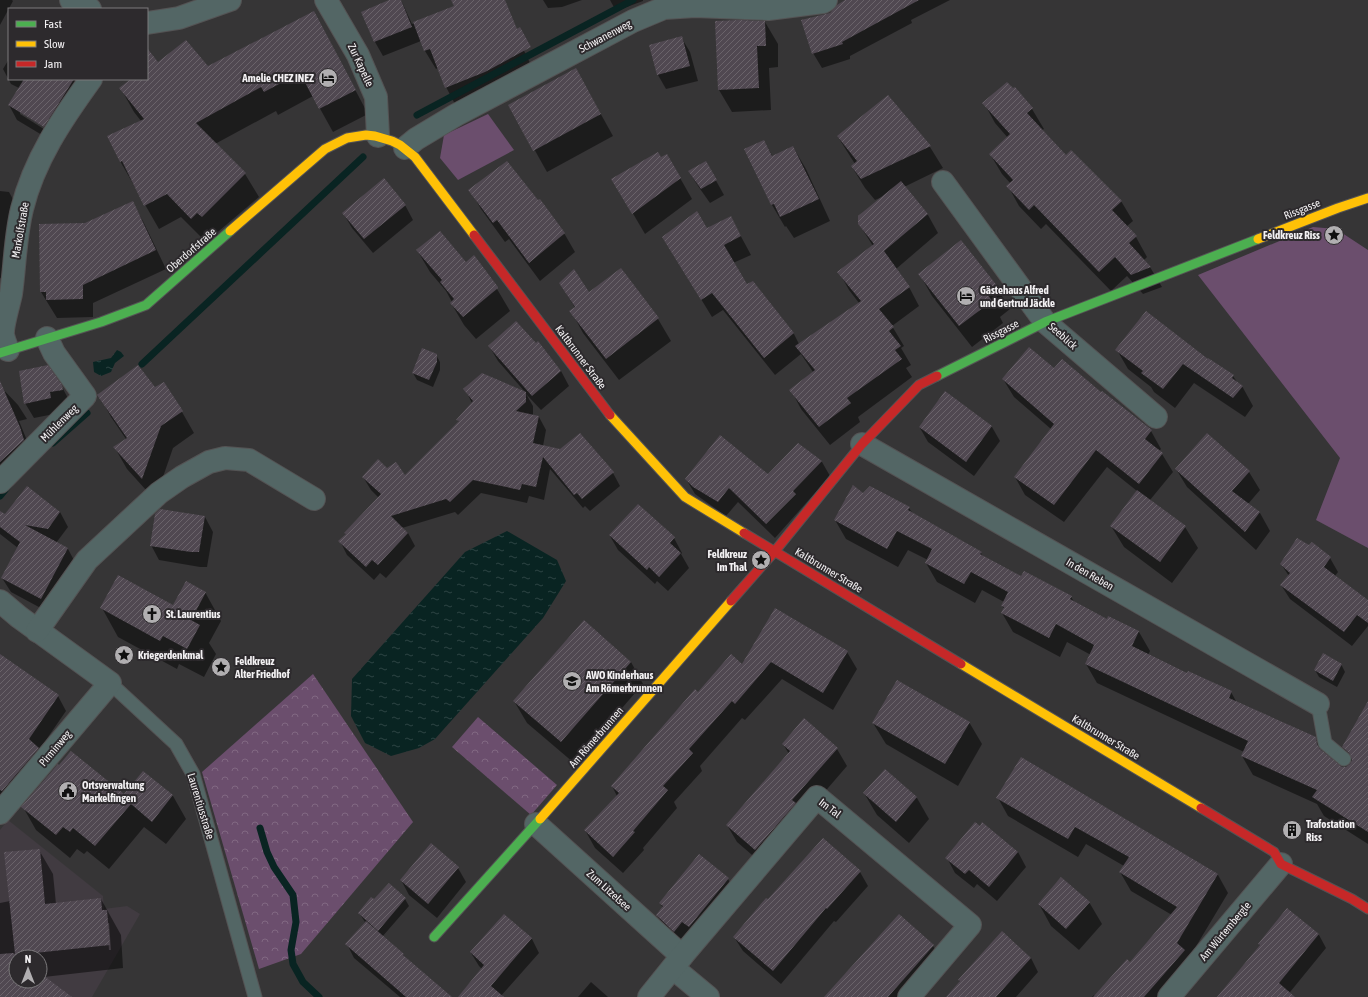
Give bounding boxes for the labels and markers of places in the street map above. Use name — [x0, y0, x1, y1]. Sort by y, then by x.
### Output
hotel icon: Amelie CHEZ INEZ — [317, 67, 339, 89]
place label: Amelie CHEZ INEZ — [241, 72, 314, 84]
place icon: Feldkreuz Riss — [1323, 224, 1345, 246]
place label: Feldkreuz Riss — [1263, 229, 1320, 241]
place label: Gästehaus Alfred und Gertrud Jäckle — [980, 284, 1055, 309]
hotel icon: Gästehaus Alfred und Gertrud Jäckle — [955, 285, 977, 307]
place label: Feldkreuz Im Thal — [707, 548, 748, 573]
place icon: Feldkreuz Im Thal — [750, 549, 772, 571]
church icon: St. Laurentius — [141, 603, 163, 625]
place label: St. Laurentius — [166, 608, 221, 620]
place icon: Kriegerdenkmal — [113, 644, 135, 666]
place label: Kriegerdenkmal — [138, 649, 204, 661]
place label: Feldkreuz Alter Friedhof — [234, 655, 291, 680]
place icon: Feldkreuz Alter Friedhof — [210, 656, 232, 678]
place label: AWO Kinderhaus Am Römerbrunnen — [585, 669, 662, 694]
school or university icon: AWO Kinderhaus Am Römerbrunnen — [561, 670, 583, 692]
place label: Ortsverwaltung Markelfingen — [82, 779, 145, 804]
public building icon: Ortsverwaltung Markelfingen — [57, 780, 79, 802]
place label: Trafostation Riss — [1306, 818, 1355, 843]
building icon: Trafostation Riss — [1281, 819, 1303, 841]

